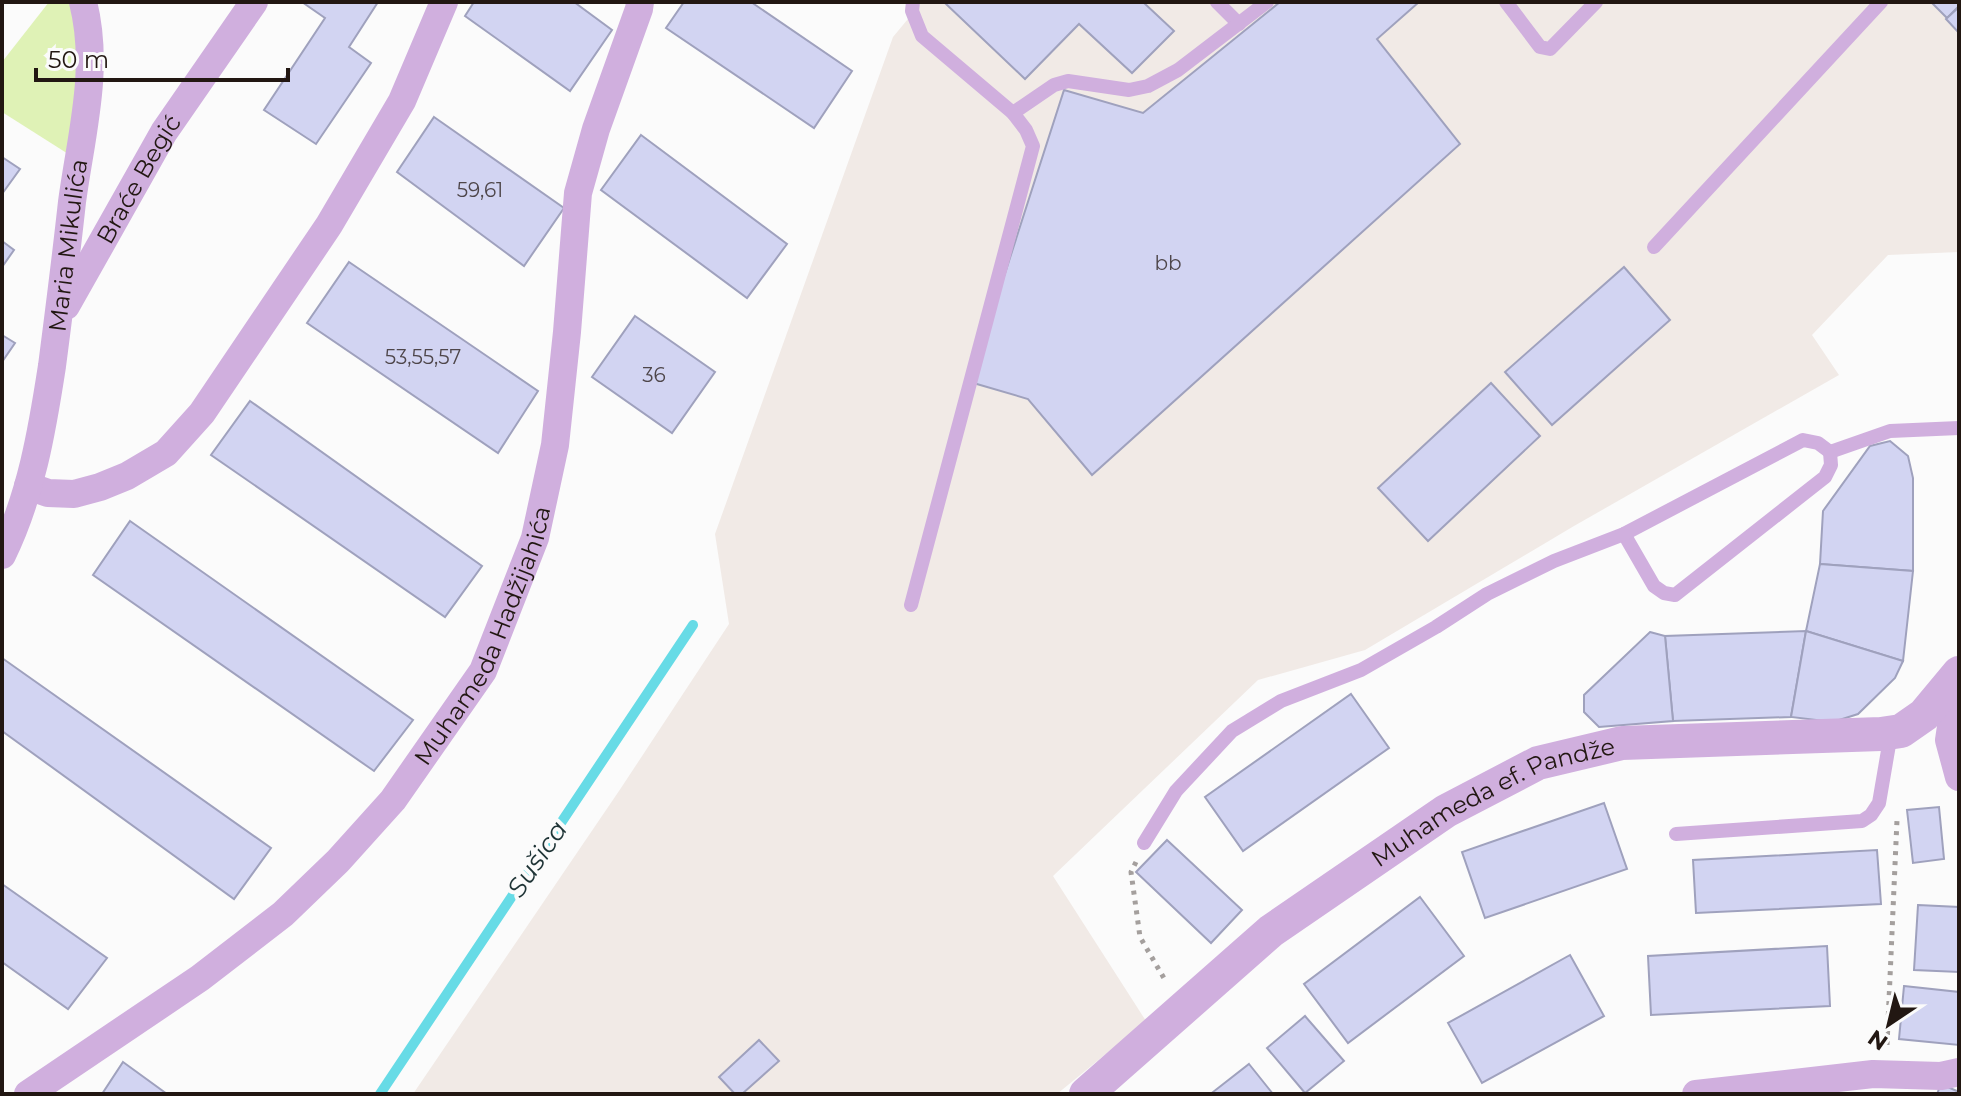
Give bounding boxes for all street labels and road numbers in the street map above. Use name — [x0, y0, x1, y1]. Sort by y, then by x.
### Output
street label: Braće Begić — [90, 109, 186, 249]
street label: Maria Mikulića — [42, 157, 93, 333]
street label: Muhameda Hadžijahića — [408, 504, 556, 770]
street label: Muhameda ef. Pandže — [1365, 731, 1618, 873]

